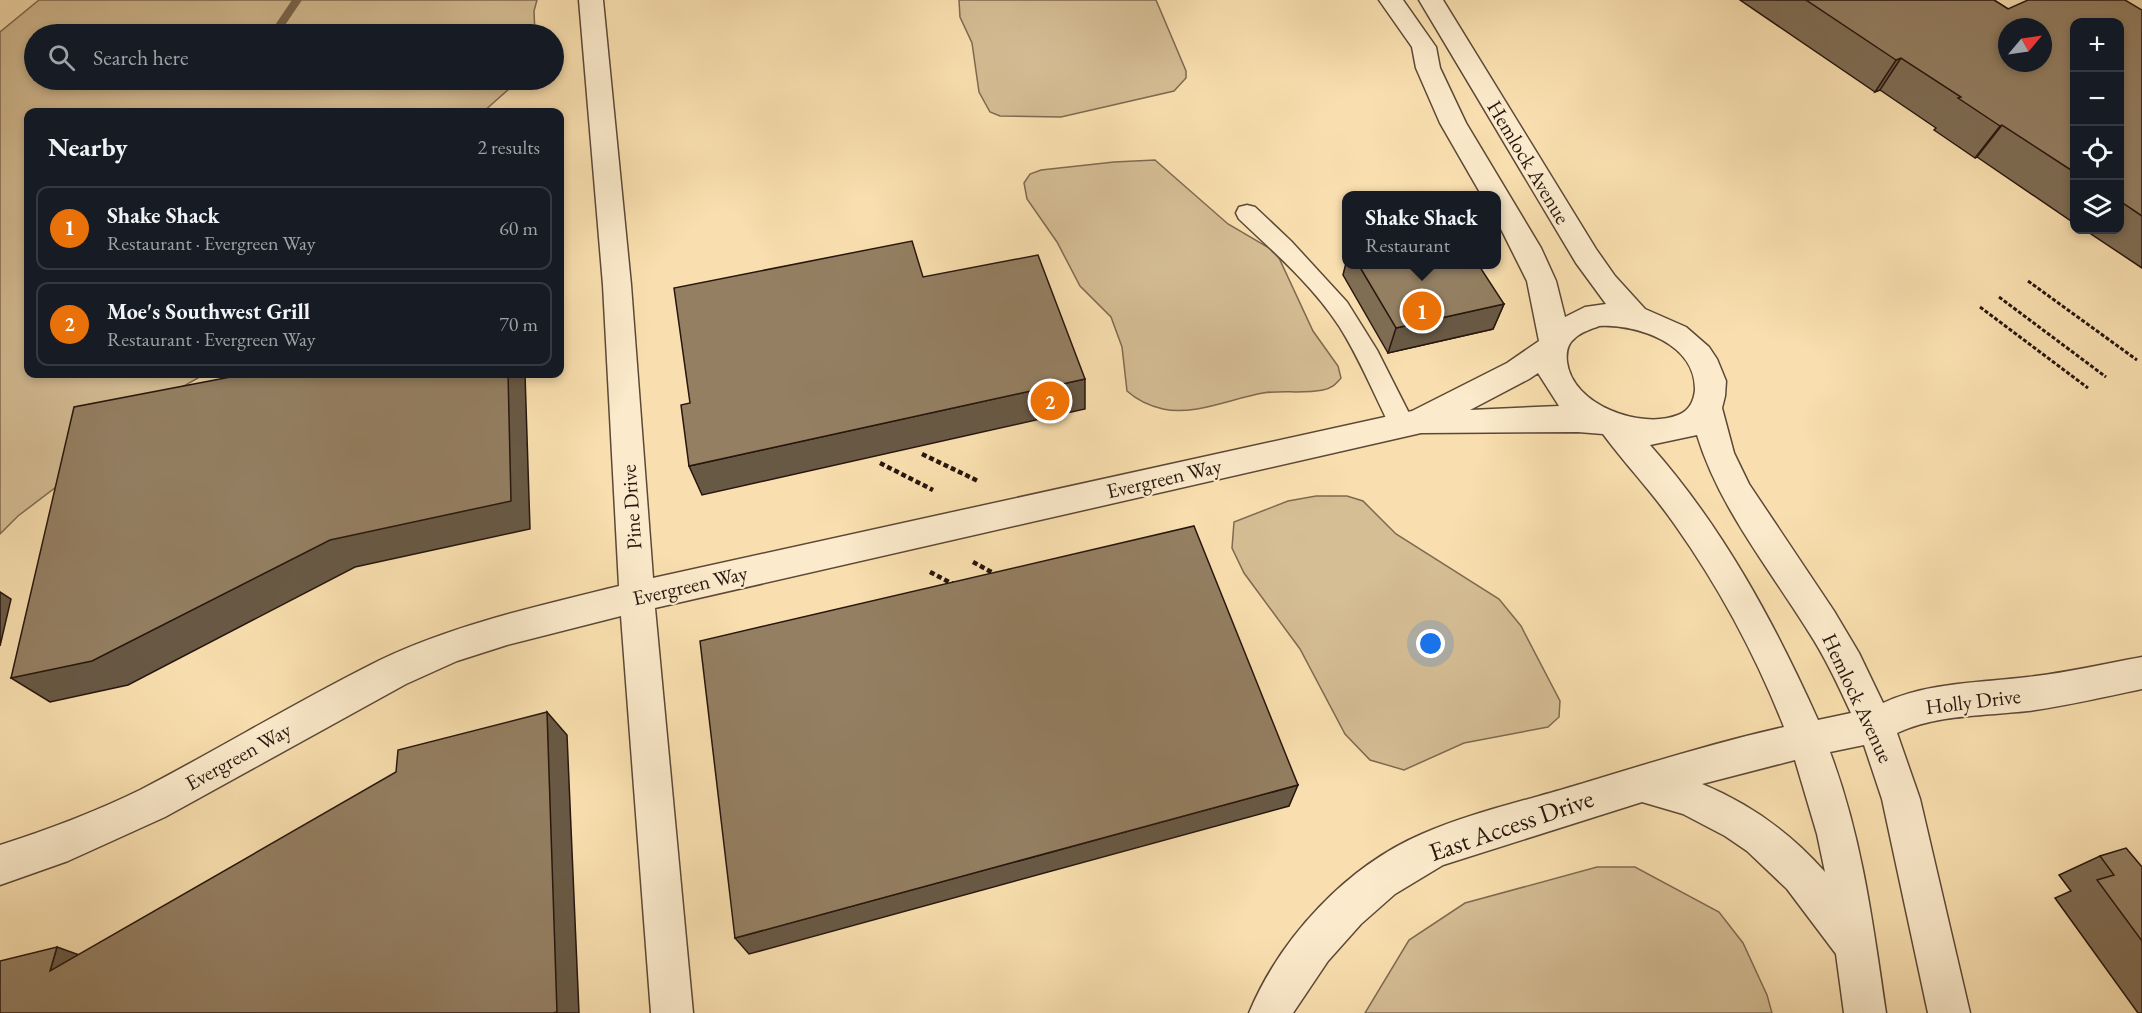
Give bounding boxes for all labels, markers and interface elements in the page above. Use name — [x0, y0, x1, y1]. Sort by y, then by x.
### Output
north arrow — [1998, 18, 2052, 72]
map controls — [2070, 18, 2124, 234]
button: + — [2070, 18, 2124, 72]
search box — [24, 24, 564, 90]
icon: search — [45, 41, 78, 74]
text: Search here — [93, 43, 188, 72]
button: − — [2070, 72, 2124, 126]
street label: Hemlock Avenue — [1481, 95, 1577, 229]
button: locate — [2070, 126, 2124, 180]
text: Nearby — [48, 130, 128, 164]
text: 2 results — [477, 134, 540, 160]
button: layers — [2070, 180, 2124, 234]
popup — [1342, 191, 1501, 269]
text: Shake Shack — [107, 201, 219, 230]
text: Shake Shack — [1365, 203, 1478, 232]
text: 1 — [64, 215, 75, 241]
text: 60 m — [499, 215, 538, 241]
text: Restaurant · Evergreen Way — [107, 230, 315, 256]
text: Restaurant — [1365, 232, 1450, 258]
pin: 1 — [1402, 288, 1442, 334]
text: Moe's Southwest Grill — [107, 297, 310, 326]
text: 2 — [64, 311, 75, 337]
text: 70 m — [499, 311, 538, 337]
text: Restaurant · Evergreen Way — [107, 326, 315, 352]
pin: 2 — [1030, 378, 1070, 424]
street label: Evergreen Way — [1104, 451, 1225, 504]
street label: Pine Drive — [615, 464, 647, 550]
street label: Evergreen Way — [630, 558, 751, 611]
your location — [1416, 629, 1445, 658]
street label: Hemlock Avenue — [1816, 629, 1900, 767]
street label: Holly Drive — [1924, 682, 2022, 720]
street label: Evergreen Way — [180, 715, 296, 796]
street label: East Access Drive — [1424, 781, 1598, 869]

